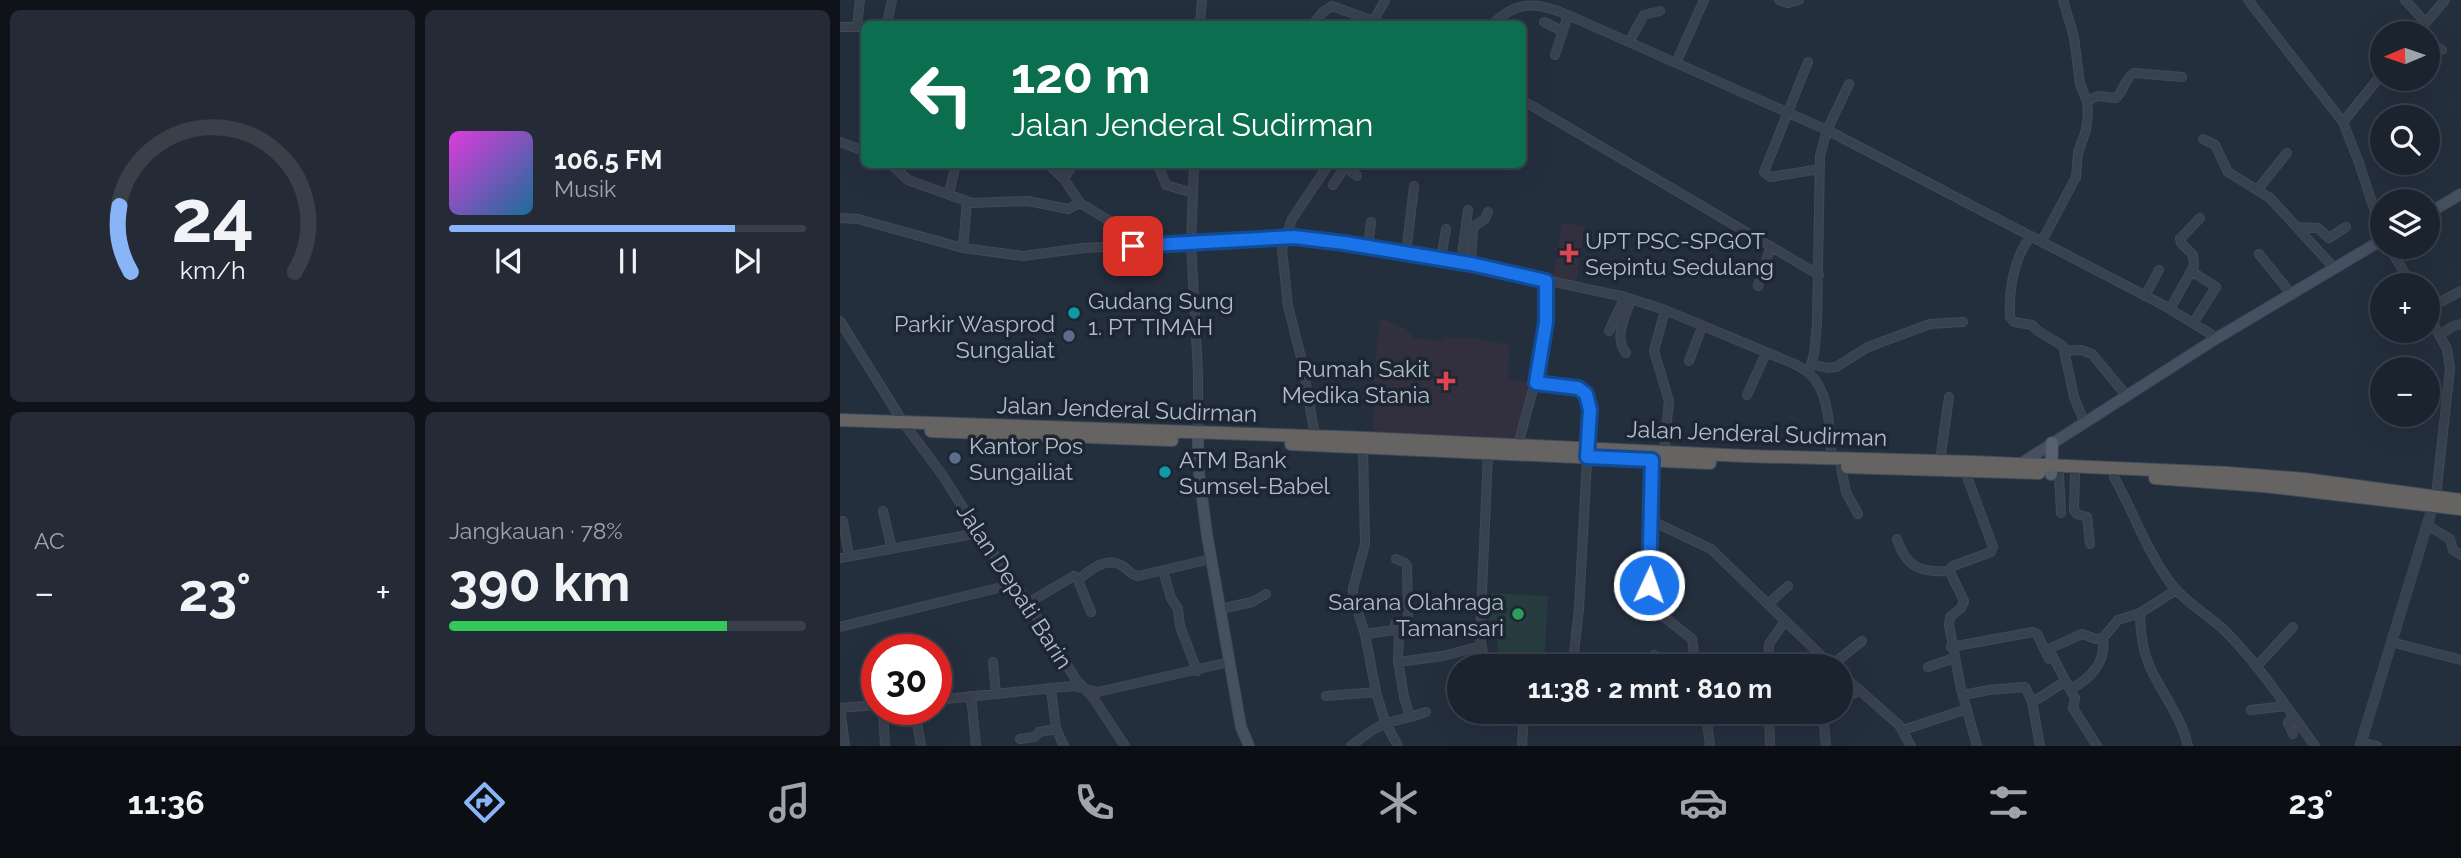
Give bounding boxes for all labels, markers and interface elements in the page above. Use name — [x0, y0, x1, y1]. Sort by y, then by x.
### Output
north arrow — [2370, 21, 2440, 91]
map controls — [2370, 21, 2440, 427]
text: 120 m — [1011, 47, 1150, 104]
icon: left — [896, 49, 987, 140]
button: search — [2370, 105, 2440, 175]
text: Jalan Jenderal Sudirman — [1011, 106, 1373, 143]
text: 106.5 FM — [554, 145, 663, 175]
text: 24 — [171, 174, 254, 259]
text: Musik — [554, 175, 616, 202]
button: layers — [2370, 189, 2440, 259]
pin — [1103, 216, 1163, 276]
icon: arrive — [1114, 227, 1152, 265]
place label: UPT PSC-SPGOT Sepintu Sedulang — [1585, 227, 1774, 280]
icon: previous — [490, 242, 528, 280]
icon: pause — [609, 242, 647, 280]
icon: next — [728, 242, 766, 280]
marker: UPT PSC-SPGOT Sepintu Sedulang — [1559, 243, 1579, 263]
text: km/h — [180, 255, 245, 285]
button: + — [2370, 273, 2440, 343]
place label: Gudang Sung 1. PT TIMAH — [1088, 287, 1234, 340]
marker: Gudang Sung 1. PT TIMAH — [1066, 305, 1082, 321]
place label: Parkir Wasprod Sungaliat — [894, 310, 1055, 363]
marker: Parkir Wasprod Sungaliat — [1061, 328, 1077, 344]
place label: Rumah Sakit Medika Stania — [1282, 355, 1430, 408]
button: − — [2370, 357, 2440, 427]
marker: Rumah Sakit Medika Stania — [1436, 371, 1456, 391]
street label: Jalan Jenderal Sudirman — [996, 391, 1258, 427]
street label: Jalan Jenderal Sudirman — [1626, 415, 1888, 451]
place label: Kantor Pos Sungailiat — [969, 432, 1083, 485]
place label: ATM Bank Sumsel-Babel — [1179, 446, 1330, 499]
marker: Kantor Pos Sungailiat — [947, 450, 963, 466]
marker: ATM Bank Sumsel-Babel — [1157, 464, 1173, 480]
street label: Jalan Depati Barin — [952, 499, 1078, 673]
text: Jangkauan · 78% — [449, 517, 623, 544]
text: AC — [34, 527, 65, 554]
position arrow — [1612, 548, 1686, 622]
text: 390 km — [449, 552, 630, 613]
text: 23° — [179, 562, 251, 623]
text: − — [34, 570, 54, 615]
text: + — [375, 570, 391, 615]
place label: Sarana Olahraga Tamansari — [1328, 588, 1504, 641]
marker: Sarana Olahraga Tamansari — [1510, 606, 1526, 622]
speed limit sign: 30 — [861, 634, 952, 725]
text: 11:38 · 2 mnt · 810 m — [1528, 674, 1772, 704]
icon: directions — [460, 778, 509, 827]
icon: music — [765, 778, 814, 827]
icon: phone — [1070, 778, 1119, 827]
icon: climate — [1374, 778, 1423, 827]
icon: car — [1679, 778, 1728, 827]
icon: filters — [1984, 778, 2033, 827]
text: 11:36 — [128, 784, 205, 821]
text: 23° — [2289, 784, 2333, 821]

